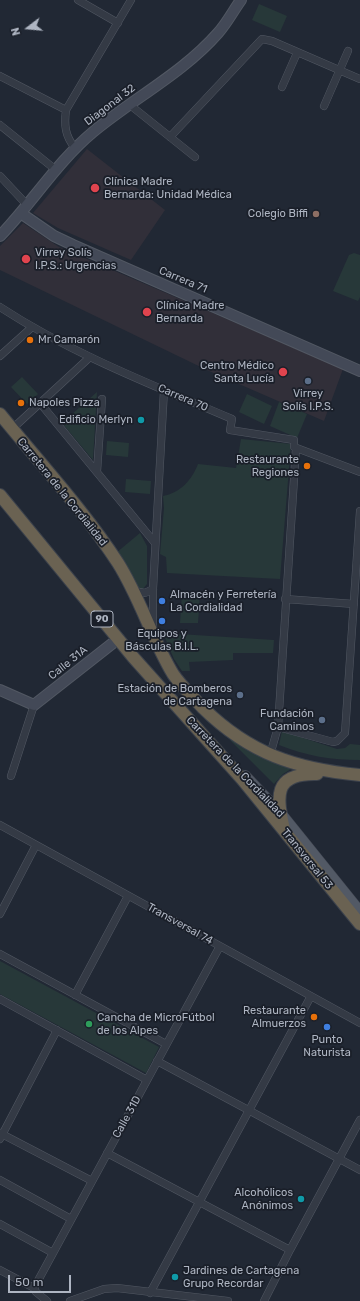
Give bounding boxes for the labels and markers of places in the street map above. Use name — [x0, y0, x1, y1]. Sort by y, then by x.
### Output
place label: Clínica Madre Bernarda: Unidad Médica — [104, 175, 232, 201]
marker: Clínica Madre Bernarda: Unidad Médica — [89, 182, 101, 194]
place label: Colegio Biffi — [248, 207, 308, 221]
marker: Colegio Biffi — [311, 209, 321, 219]
place label: Virrey Solís I.P.S.: Urgencias — [35, 246, 116, 272]
marker: Virrey Solís I.P.S.: Urgencias — [20, 253, 32, 265]
place label: Clínica Madre Bernarda — [156, 299, 224, 325]
marker: Clínica Madre Bernarda — [141, 306, 153, 318]
place label: Mr Camarón — [38, 333, 100, 347]
marker: Mr Camarón — [25, 335, 35, 345]
place label: Centro Médico Santa Lucía — [200, 359, 274, 385]
marker: Centro Médico Santa Lucía — [277, 366, 289, 378]
marker: Virrey Solís I.P.S. — [303, 376, 313, 386]
place label: Virrey Solís I.P.S. — [283, 387, 333, 413]
place label: Napoles Pizza — [29, 396, 100, 410]
marker: Napoles Pizza — [16, 398, 26, 408]
place label: Edificio Merlyn — [59, 413, 133, 427]
marker: Edificio Merlyn — [136, 415, 146, 425]
place label: Restaurante Regiones — [236, 453, 299, 479]
marker: Restaurante Regiones — [302, 461, 312, 471]
place label: Almacén y Ferretería La Cordialidad — [170, 588, 276, 614]
marker: Almacén y Ferretería La Cordialidad — [157, 596, 167, 606]
marker: Equipos y Básculas B.I.L. — [157, 616, 167, 626]
place label: Equipos y Básculas B.I.L. — [125, 627, 199, 653]
place label: Estación de Bomberos de Cartagena — [117, 682, 232, 708]
marker: Estación de Bomberos de Cartagena — [235, 690, 245, 700]
place label: Fundación Caminos — [260, 707, 314, 733]
marker: Fundación Caminos — [317, 715, 327, 725]
place label: Restaurante Almuerzos — [243, 1004, 306, 1030]
place label: Cancha de MicroFútbol de los Alpes — [97, 1011, 215, 1037]
marker: Restaurante Almuerzos — [309, 1012, 319, 1022]
marker: Cancha de MicroFútbol de los Alpes — [84, 1019, 94, 1029]
marker: Punto Naturista — [322, 1022, 332, 1032]
place label: Punto Naturista — [303, 1033, 351, 1059]
place label: Alcohólicos Anónimos — [234, 1186, 293, 1212]
marker: Alcohólicos Anónimos — [296, 1194, 306, 1204]
place label: Jardines de Cartagena Grupo Recordar — [183, 1264, 299, 1290]
marker: Jardines de Cartagena Grupo Recordar — [170, 1272, 180, 1282]

